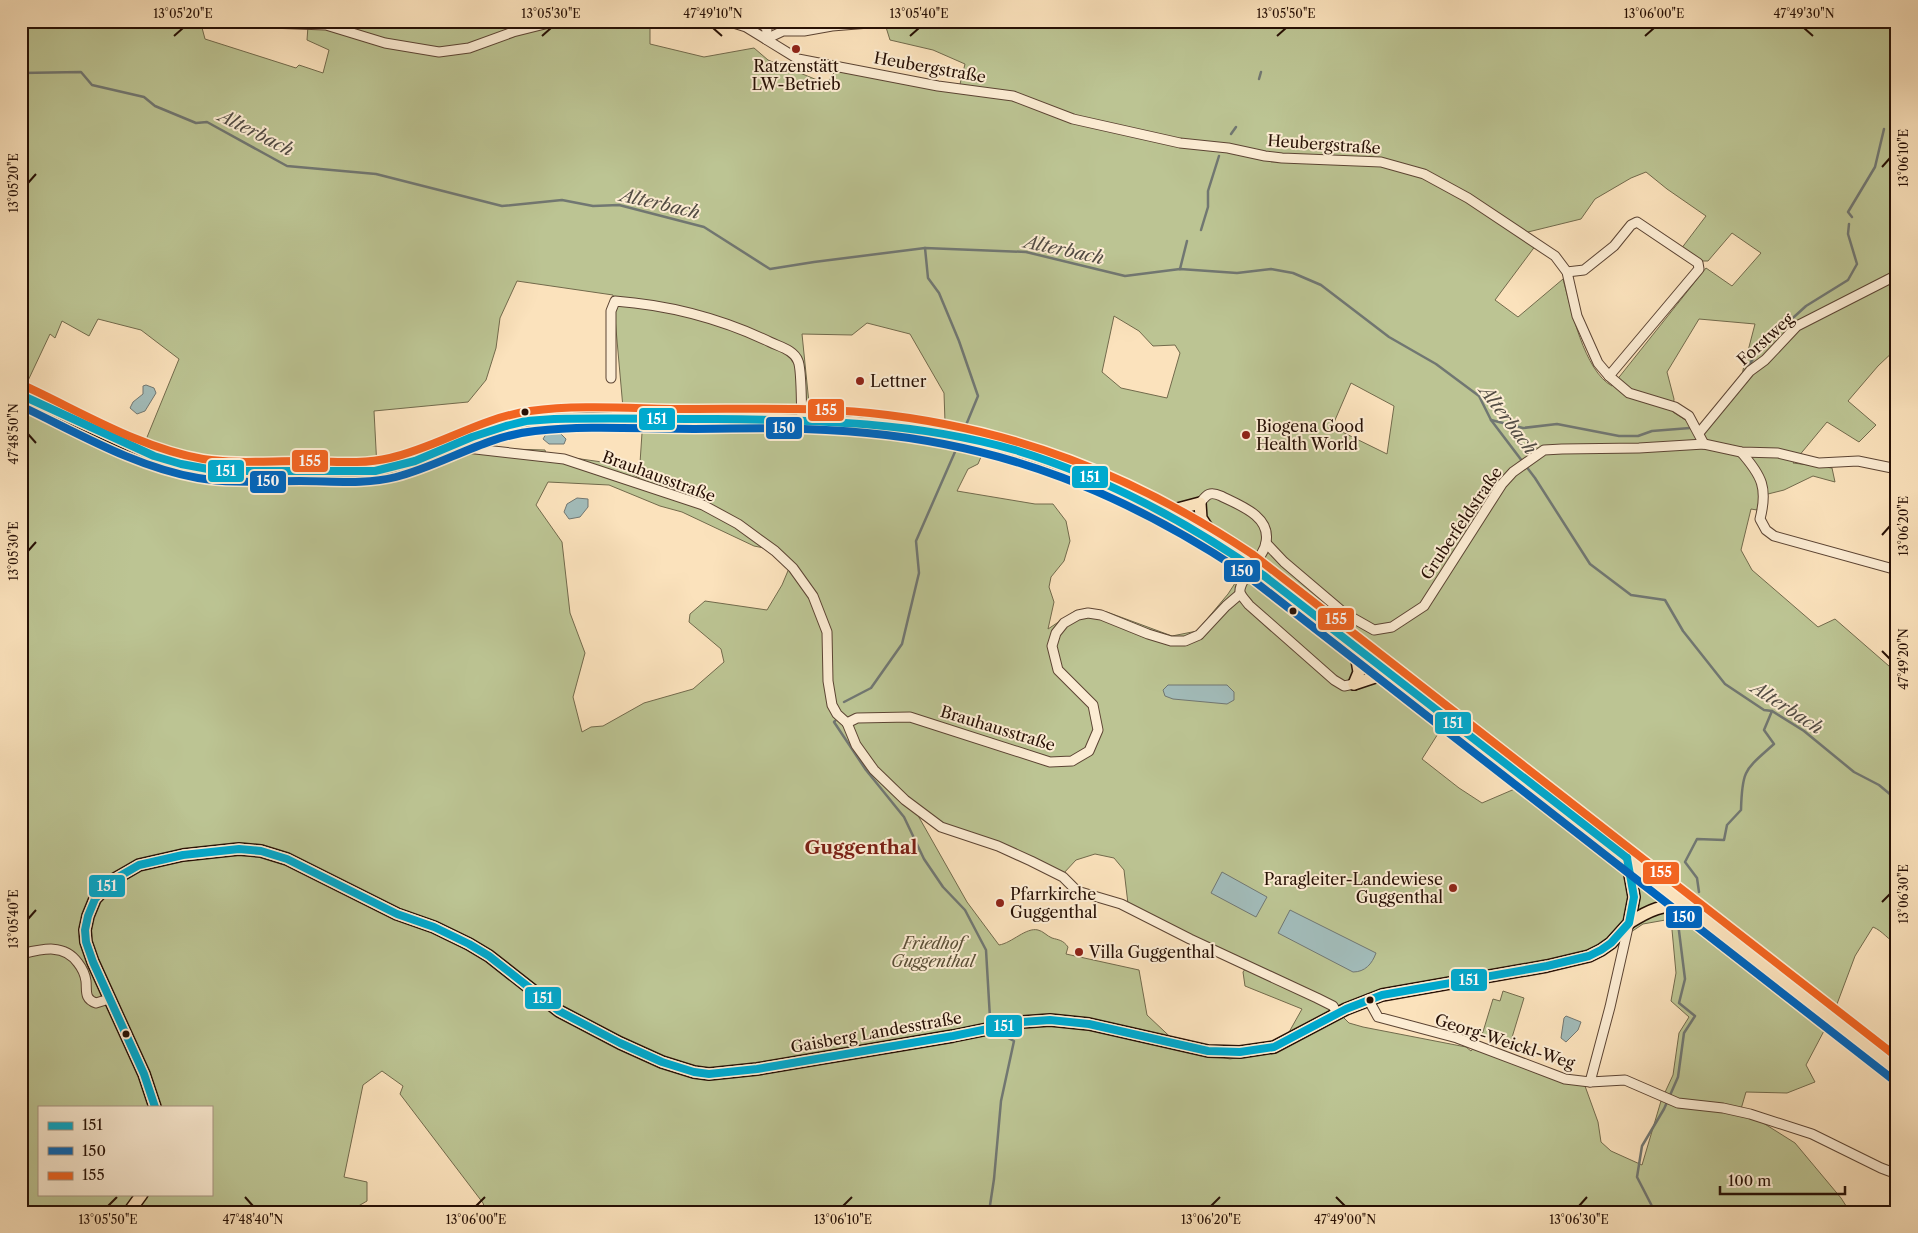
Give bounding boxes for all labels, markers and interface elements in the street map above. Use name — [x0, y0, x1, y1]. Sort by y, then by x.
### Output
text: 13°05'20"E — [153, 6, 213, 21]
text: 13°05'30"E — [521, 6, 581, 21]
text: 47°49'10"N — [683, 6, 743, 21]
text: 13°05'40"E — [890, 6, 949, 21]
text: 13°05'50"E — [1256, 6, 1316, 21]
text: 13°06'00"E — [1624, 6, 1684, 21]
text: 47°49'30"N — [1773, 6, 1835, 21]
marker: Ratzenstätt LW-Betrieb — [790, 43, 802, 55]
street label: Heubergstraße — [872, 47, 988, 87]
place label: Ratzenstätt LW-Betrieb — [751, 56, 841, 94]
water label: Alterbach — [212, 103, 297, 161]
text: 13°06'10"E — [1896, 129, 1911, 187]
street label: Heubergstraße — [1267, 130, 1381, 158]
text: 13°05'20"E — [6, 153, 21, 213]
water label: Alterbach — [615, 184, 702, 224]
water label: Alterbach — [1019, 230, 1106, 269]
street label: Forstweg — [1733, 308, 1798, 370]
place label: Lettner — [870, 371, 927, 391]
marker: Lettner — [854, 375, 866, 387]
water label: Alterbach — [1473, 379, 1541, 459]
line badge: 155 — [807, 398, 845, 422]
text: 155 — [815, 401, 837, 419]
text: 47°48'50"N — [6, 403, 21, 465]
unlabelled marker — [520, 407, 530, 417]
line badge: 151 — [638, 407, 676, 431]
text: 151 — [647, 410, 668, 428]
line badge: 150 — [765, 416, 803, 440]
place label: Biogena Good Health World — [1256, 416, 1364, 454]
text: 150 — [773, 419, 796, 437]
marker: Biogena Good Health World — [1240, 429, 1252, 441]
street label: Brauhausstraße — [600, 446, 718, 506]
line badge: 155 — [291, 449, 329, 473]
text: 155 — [299, 452, 321, 470]
line badge: 151 — [207, 459, 245, 483]
text: 151 — [216, 462, 237, 480]
street label: Gruberfeldstraße — [1416, 463, 1506, 583]
line badge: 151 — [1071, 465, 1109, 489]
text: 151 — [1080, 468, 1101, 486]
line badge: 150 — [249, 470, 287, 494]
text: 150 — [257, 472, 280, 490]
text: 13°06'20"E — [1896, 496, 1911, 556]
text: 13°05'30"E — [6, 521, 21, 581]
line badge: 150 — [1223, 559, 1261, 583]
text: 150 — [1231, 562, 1254, 580]
unlabelled marker — [1288, 606, 1298, 616]
line badge: 155 — [1317, 607, 1355, 631]
text: 155 — [1325, 610, 1347, 628]
text: 47°49'20"N — [1896, 628, 1911, 690]
water label: Alterbach — [1745, 675, 1827, 739]
street label: Brauhausstraße — [938, 701, 1058, 755]
line badge: 151 — [1434, 711, 1472, 735]
text: 151 — [1443, 714, 1464, 732]
district label: Guggenthal — [804, 836, 918, 859]
line badge: 155 — [1642, 861, 1680, 885]
text: 155 — [1650, 863, 1672, 881]
text: 13°06'30"E — [1896, 864, 1911, 924]
place label: Paragleiter-Landewiese Guggenthal — [1264, 869, 1443, 907]
line badge: 151 — [88, 874, 126, 898]
text: 151 — [97, 877, 118, 895]
marker: Paragleiter-Landewiese Guggenthal — [1447, 882, 1459, 894]
place label: Pfarrkirche Guggenthal — [1010, 884, 1098, 922]
text: 13°05'40"E — [6, 890, 21, 949]
marker: Pfarrkirche Guggenthal — [994, 897, 1006, 909]
line badge: 150 — [1665, 905, 1703, 929]
text: 150 — [1673, 908, 1696, 926]
park label: Friedhof Guggenthal — [891, 933, 977, 971]
place label: Villa Guggenthal — [1088, 942, 1215, 962]
marker: Villa Guggenthal — [1073, 946, 1085, 958]
line badge: 151 — [1450, 968, 1488, 992]
text: 151 — [1459, 971, 1480, 989]
line badge: 151 — [524, 986, 562, 1010]
text: 151 — [533, 989, 554, 1007]
unlabelled marker — [1365, 995, 1375, 1005]
street label: Gaisberg Landesstraße — [789, 1007, 963, 1057]
street label: Georg-Weickl-Weg — [1433, 1009, 1578, 1073]
line badge: 151 — [985, 1014, 1023, 1038]
text: 151 — [994, 1017, 1015, 1035]
unlabelled marker — [121, 1029, 131, 1039]
legend — [38, 1106, 212, 1196]
text: 151 — [82, 1115, 103, 1134]
text: 150 — [82, 1141, 106, 1160]
scale bar — [1720, 1163, 1846, 1195]
text: 155 — [82, 1165, 105, 1184]
text: 100 m — [1728, 1171, 1771, 1190]
text: 13°05'50"E — [78, 1212, 138, 1227]
text: 47°48'40"N — [223, 1212, 284, 1227]
text: 13°06'00"E — [446, 1212, 506, 1227]
text: 13°06'10"E — [814, 1212, 872, 1227]
text: 13°06'20"E — [1181, 1212, 1241, 1227]
text: 47°49'00"N — [1314, 1212, 1376, 1227]
text: 13°06'30"E — [1549, 1212, 1609, 1227]

